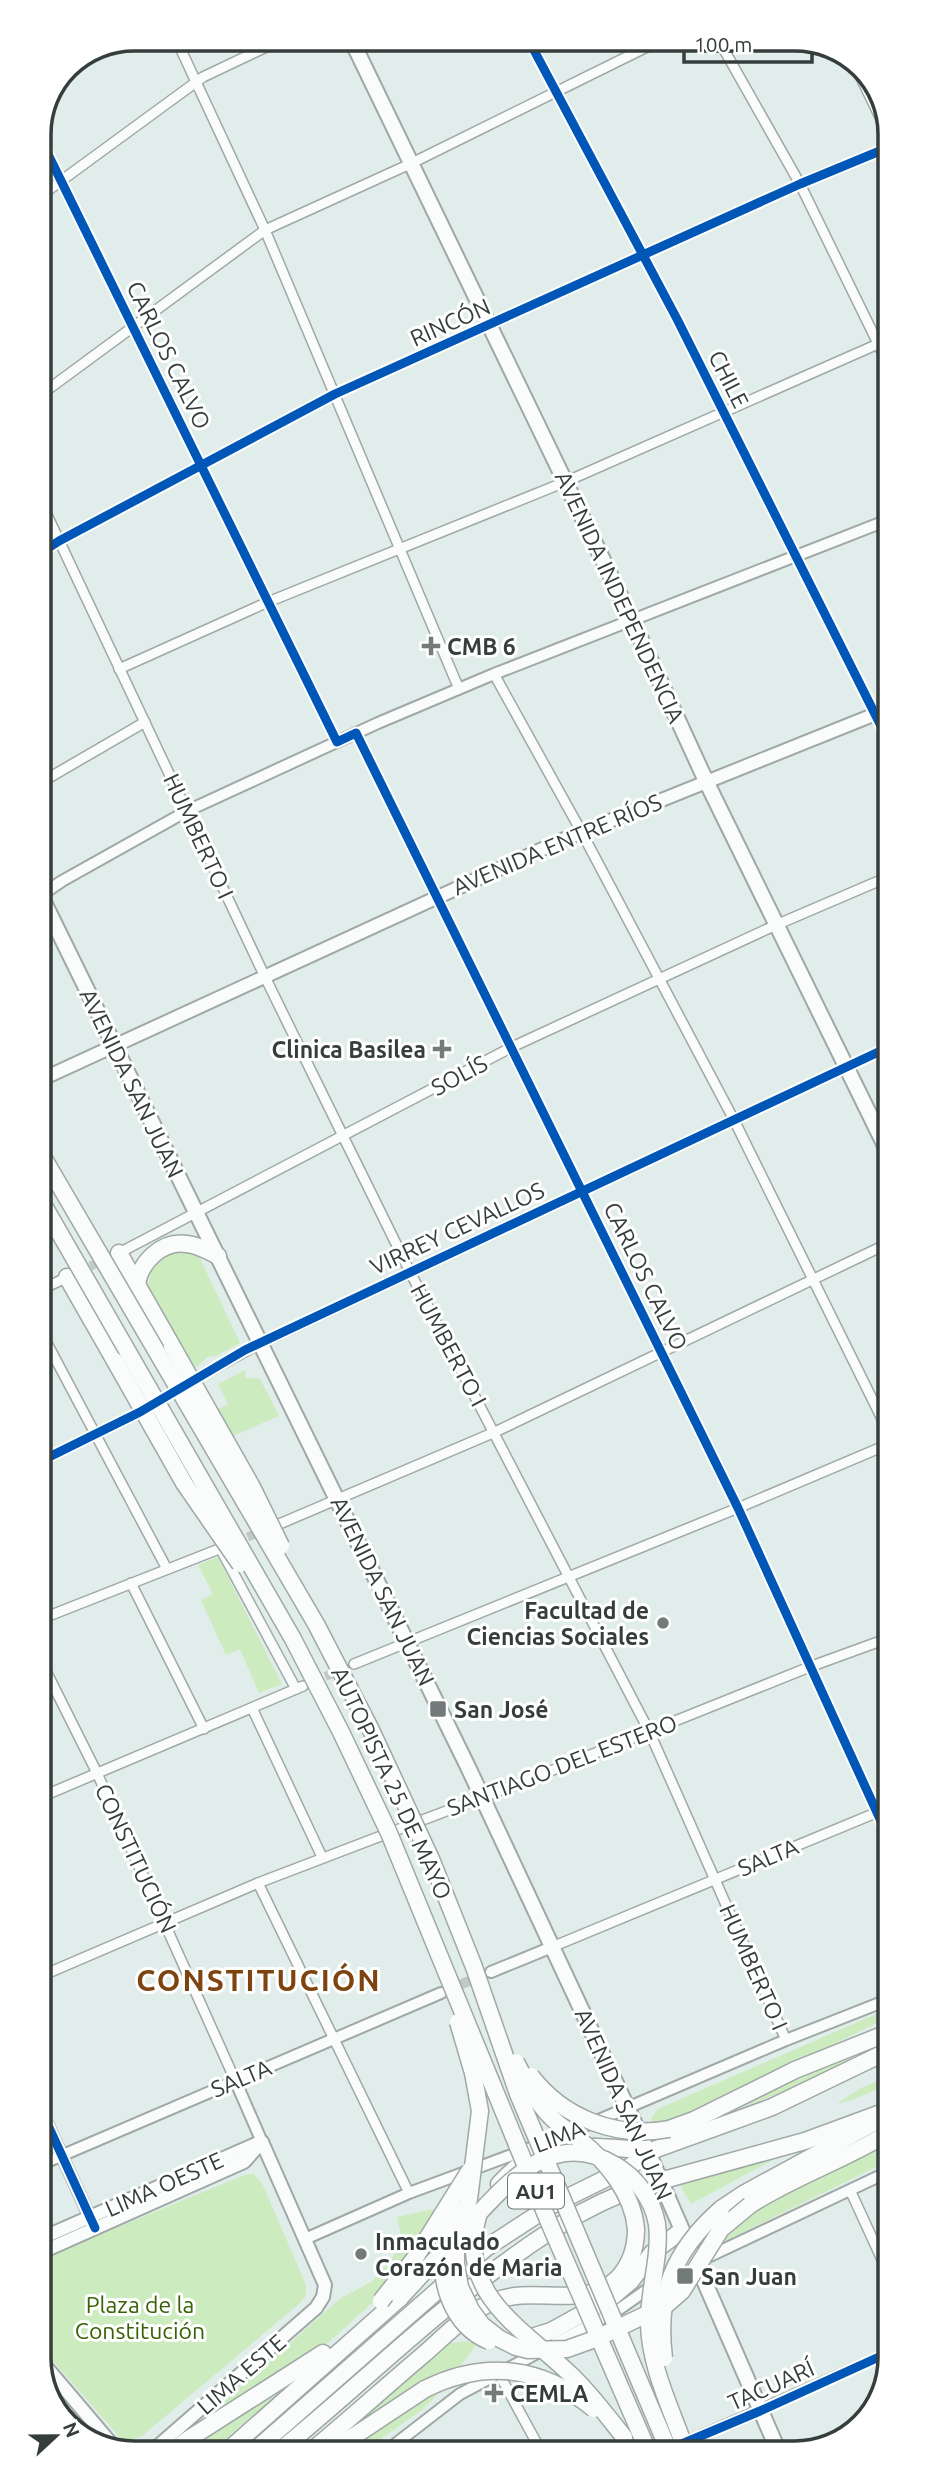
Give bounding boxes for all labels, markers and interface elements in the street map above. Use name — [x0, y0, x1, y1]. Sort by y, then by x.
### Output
scale bar — [684, 21, 812, 65]
text: 100 m — [694, 32, 752, 56]
street label: CARLOS CALVO — [122, 277, 216, 433]
street label: RINCÓN — [406, 292, 494, 351]
street label: CHILE — [704, 346, 754, 412]
street label: AVENIDA INDEPENDENCIA — [551, 467, 689, 727]
place label: CMB 6 — [447, 634, 516, 659]
marker: CMB 6 — [421, 636, 441, 656]
street label: HUMBERTO I — [159, 770, 239, 902]
street label: AVENIDA ENTRE RÍOS — [448, 788, 665, 899]
street label: AVENIDA SAN JUAN — [75, 985, 189, 1181]
place label: Clinica Basilea — [272, 1037, 426, 1062]
marker: Clinica Basilea — [432, 1039, 452, 1059]
street label: SOLÍS — [426, 1049, 491, 1100]
street label: VIRREY CEVALLOS — [366, 1177, 548, 1279]
street label: CARLOS CALVO — [599, 1198, 693, 1354]
street label: HUMBERTO I — [406, 1280, 492, 1410]
street label: AVENIDA SAN JUAN — [326, 1493, 440, 1689]
place label: Facultad de Ciencias Sociales — [467, 1598, 649, 1649]
marker: Facultad de Ciencias Sociales — [655, 1615, 671, 1631]
street label: AUTOPISTA 25 DE MAYO — [327, 1663, 457, 1903]
place label: San José — [454, 1697, 549, 1722]
marker: San José — [428, 1699, 448, 1719]
street label: SANTIAGO DEL ESTERO — [444, 1710, 680, 1820]
street label: CONSTITUCIÓN — [91, 1779, 182, 1936]
street label: SALTA — [734, 1833, 802, 1881]
street label: HUMBERTO I — [715, 1900, 793, 2034]
district label: CONSTITUCIÓN — [136, 1962, 382, 1997]
street label: AVENIDA SAN JUAN — [571, 2004, 677, 2204]
street label: SALTA — [207, 2054, 275, 2102]
street label: LIMA — [530, 2115, 588, 2157]
street label: LIMA OESTE — [101, 2147, 227, 2221]
road number: AU1 — [508, 2174, 564, 2208]
place label: Inmaculado Corazón de Maria — [375, 2229, 563, 2280]
marker: Inmaculado Corazón de Maria — [353, 2246, 369, 2262]
place label: San Juan — [701, 2264, 797, 2289]
marker: San Juan — [675, 2266, 695, 2286]
park label: Plaza de la Constitución — [75, 2292, 205, 2343]
street label: LIMA ESTE — [192, 2329, 290, 2419]
street label: TACUARÍ — [724, 2354, 819, 2415]
place label: CEMLA — [510, 2381, 588, 2406]
marker: CEMLA — [484, 2383, 504, 2403]
north arrow — [21, 2401, 91, 2471]
text: N — [59, 2419, 85, 2440]

